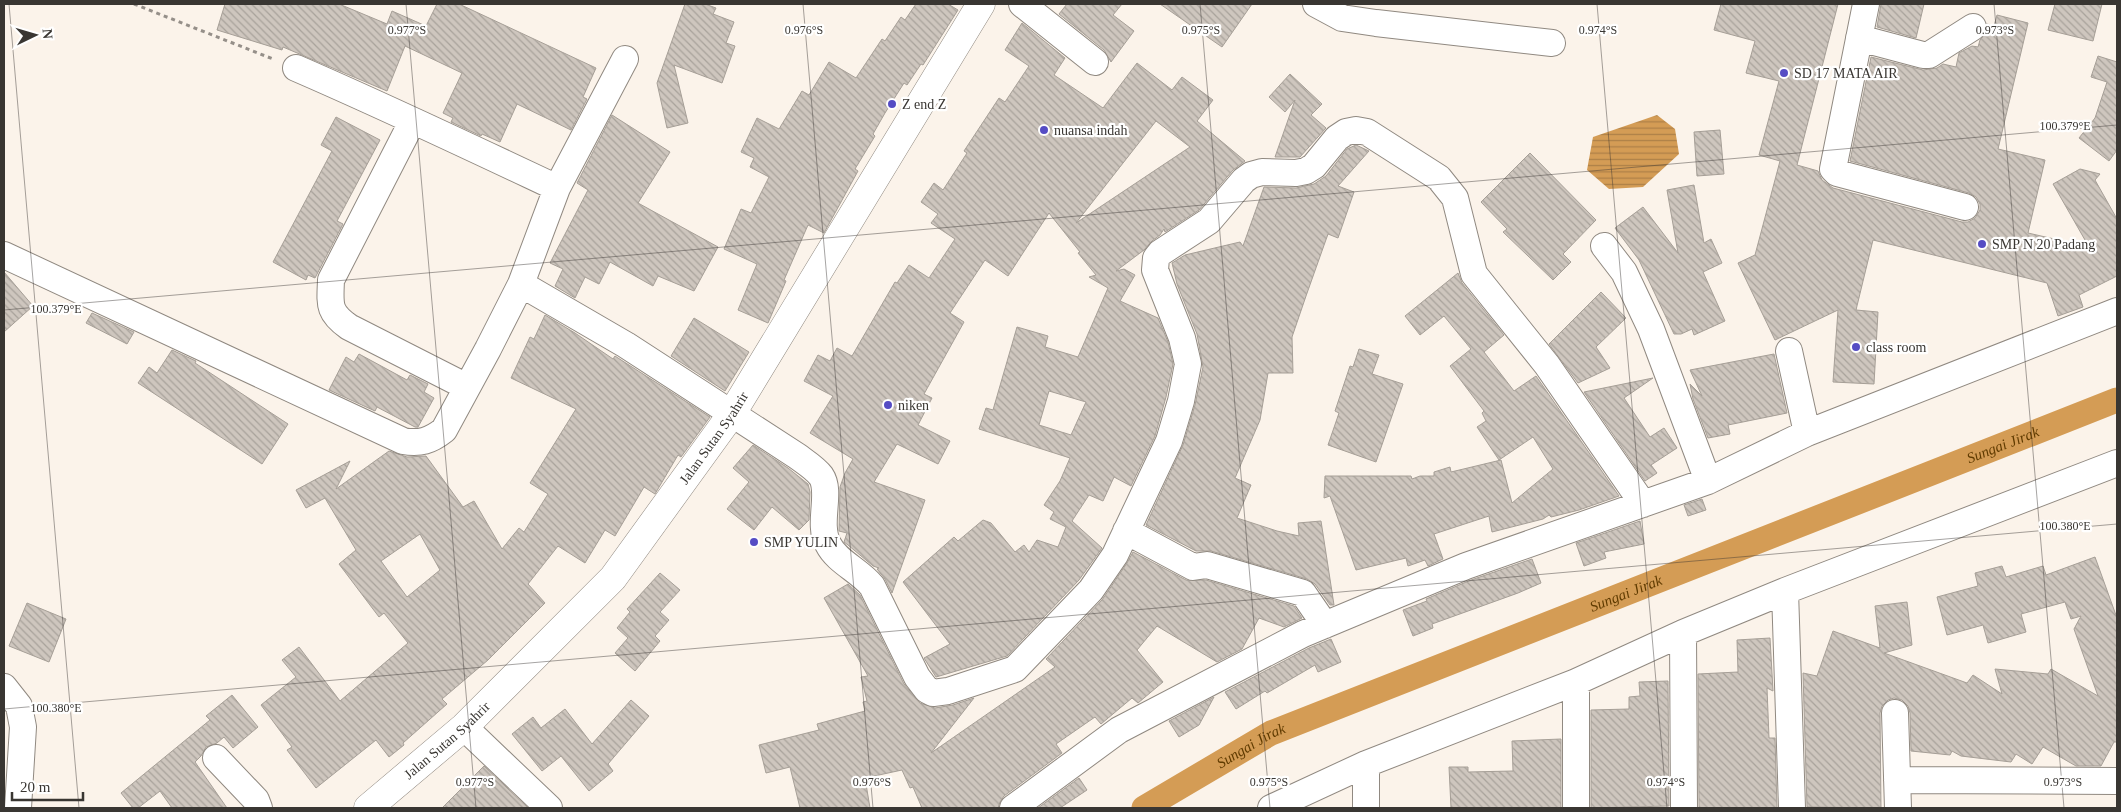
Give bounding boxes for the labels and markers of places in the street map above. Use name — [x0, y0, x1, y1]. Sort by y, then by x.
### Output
place label: SD 17 MATA AIR — [1794, 66, 1898, 81]
marker: SD 17 MATA AIR — [1778, 67, 1790, 79]
place label: Z end Z — [902, 97, 946, 112]
marker: Z end Z — [886, 98, 898, 110]
place label: nuansa indah — [1054, 123, 1127, 138]
marker: nuansa indah — [1038, 124, 1050, 136]
place label: SMP N 20 Padang — [1992, 237, 2095, 252]
marker: SMP N 20 Padang — [1976, 238, 1988, 250]
place label: class room — [1866, 340, 1926, 355]
marker: class room — [1850, 341, 1862, 353]
place label: niken — [898, 398, 929, 413]
marker: niken — [882, 399, 894, 411]
place label: SMP YULIN — [764, 535, 838, 550]
marker: SMP YULIN — [748, 536, 760, 548]

